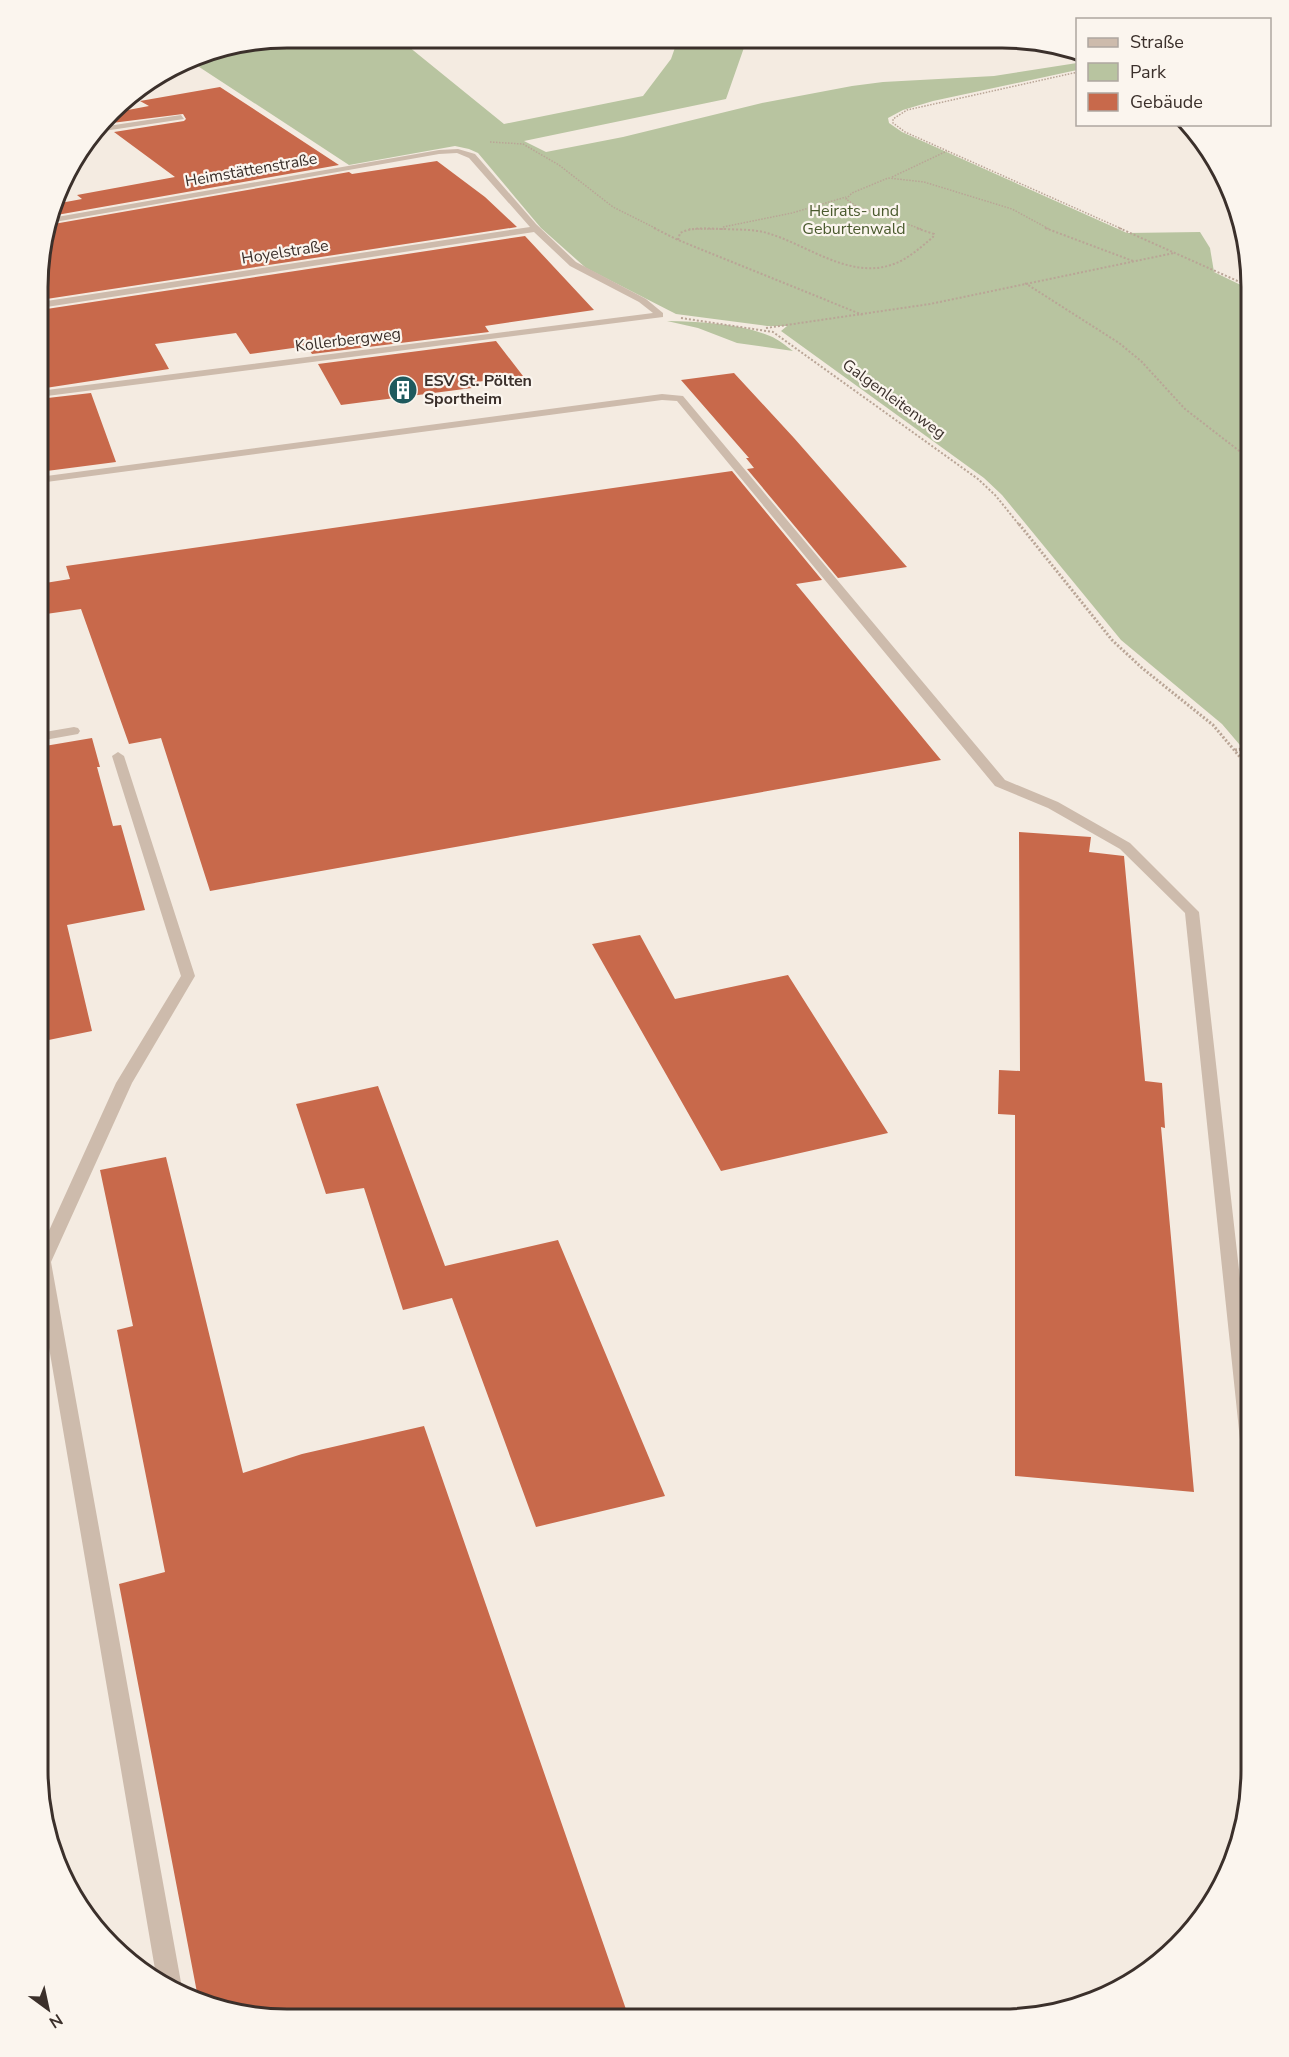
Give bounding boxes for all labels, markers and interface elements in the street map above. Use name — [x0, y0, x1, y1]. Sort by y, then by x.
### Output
legend — [1076, 18, 1271, 126]
text: Straße — [1130, 30, 1184, 54]
text: Park — [1130, 60, 1167, 84]
text: Gebäude — [1130, 90, 1203, 114]
street label: Heimstättenstraße — [183, 148, 319, 192]
park label: Heirats- und Geburtenwald — [802, 200, 906, 240]
street label: Hoyelstraße — [240, 234, 330, 270]
street label: Kollerbergweg — [294, 323, 402, 357]
street label: Galgenleitenweg — [838, 354, 950, 444]
place label: ESV St. Pölten Sportheim — [424, 370, 532, 410]
building icon: ESV St. Pölten Sportheim — [387, 374, 419, 406]
north arrow — [18, 1979, 78, 2039]
text: N — [45, 2008, 67, 2033]

